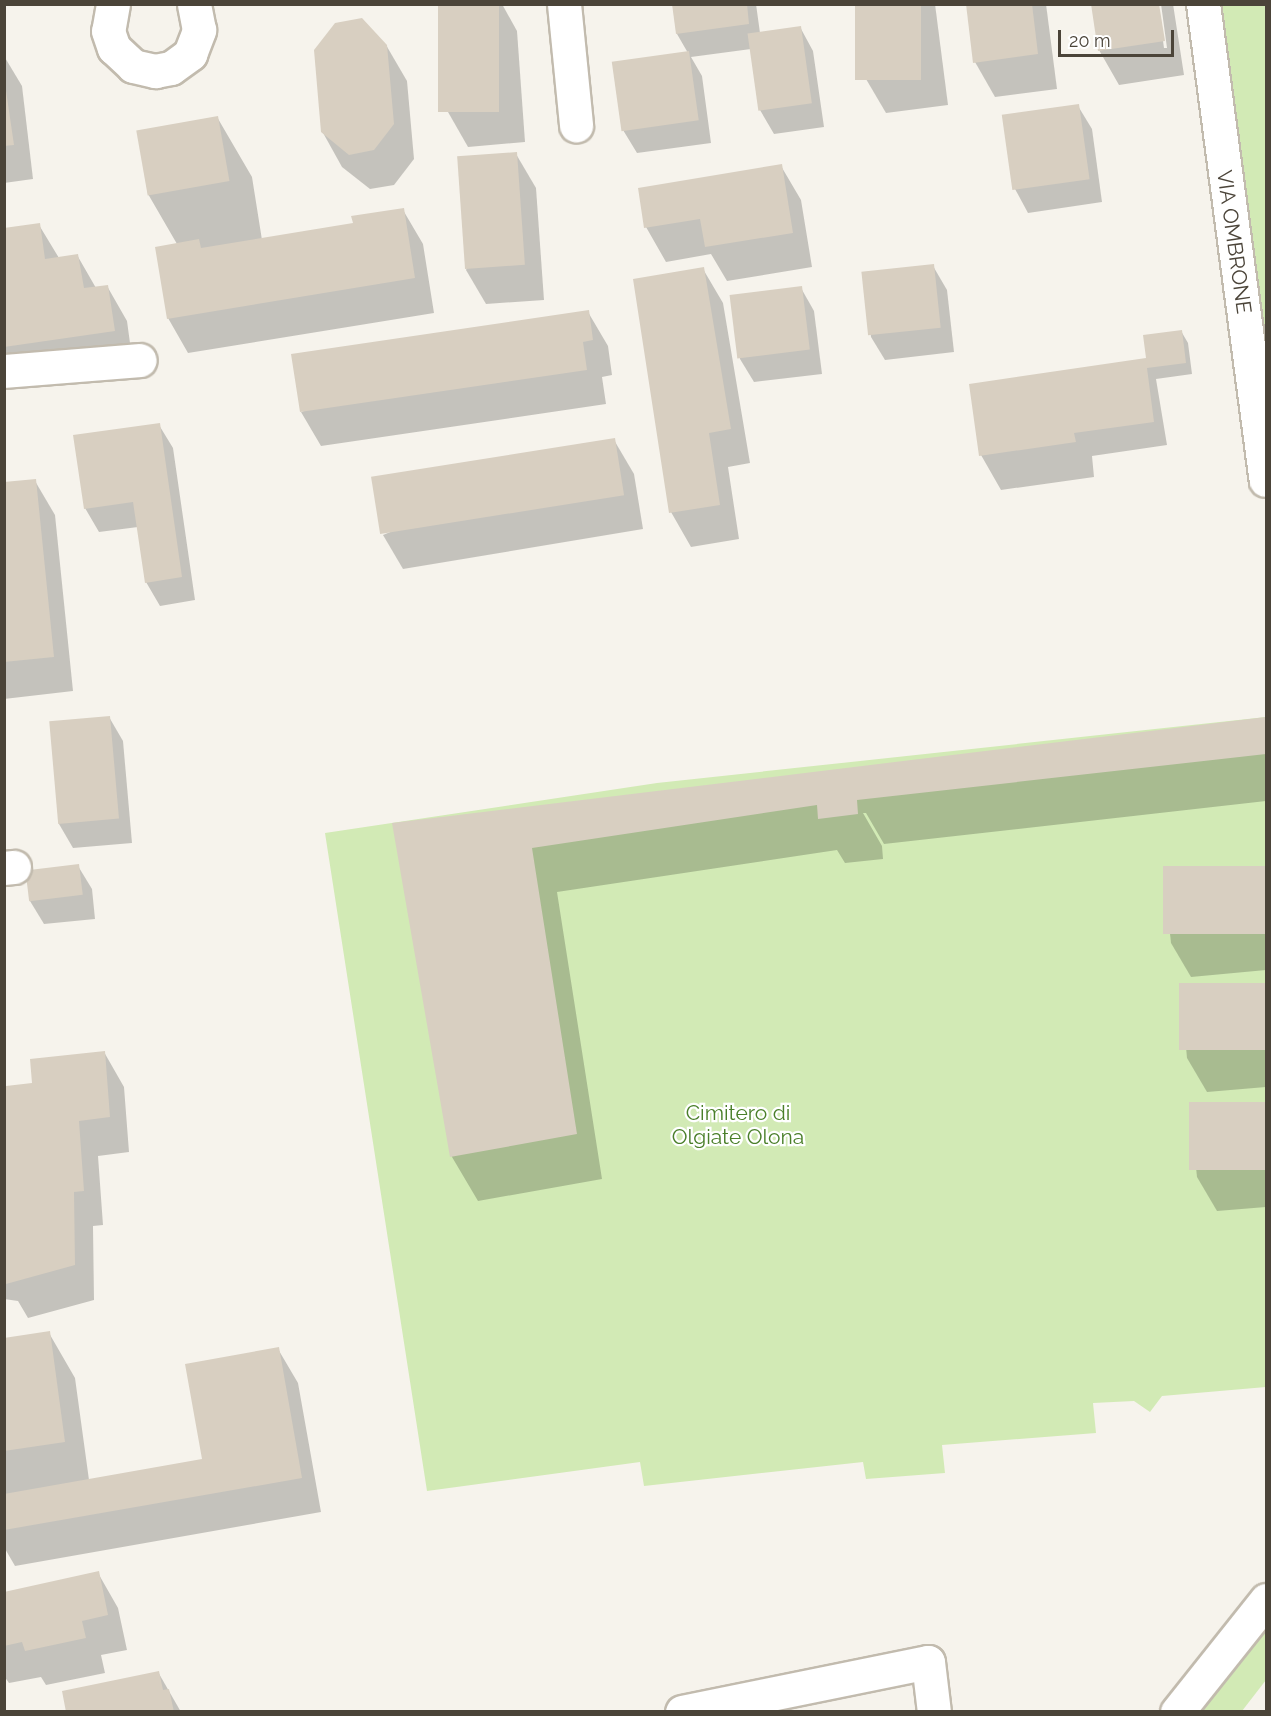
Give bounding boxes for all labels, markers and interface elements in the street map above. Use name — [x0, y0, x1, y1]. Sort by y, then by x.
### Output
scale bar — [1061, 18, 1176, 56]
text: 20 m — [1069, 30, 1111, 51]
street label: VIA OMBRONE — [1211, 168, 1257, 316]
park label: Cimitero di Olgiate Olona — [672, 1100, 804, 1150]

